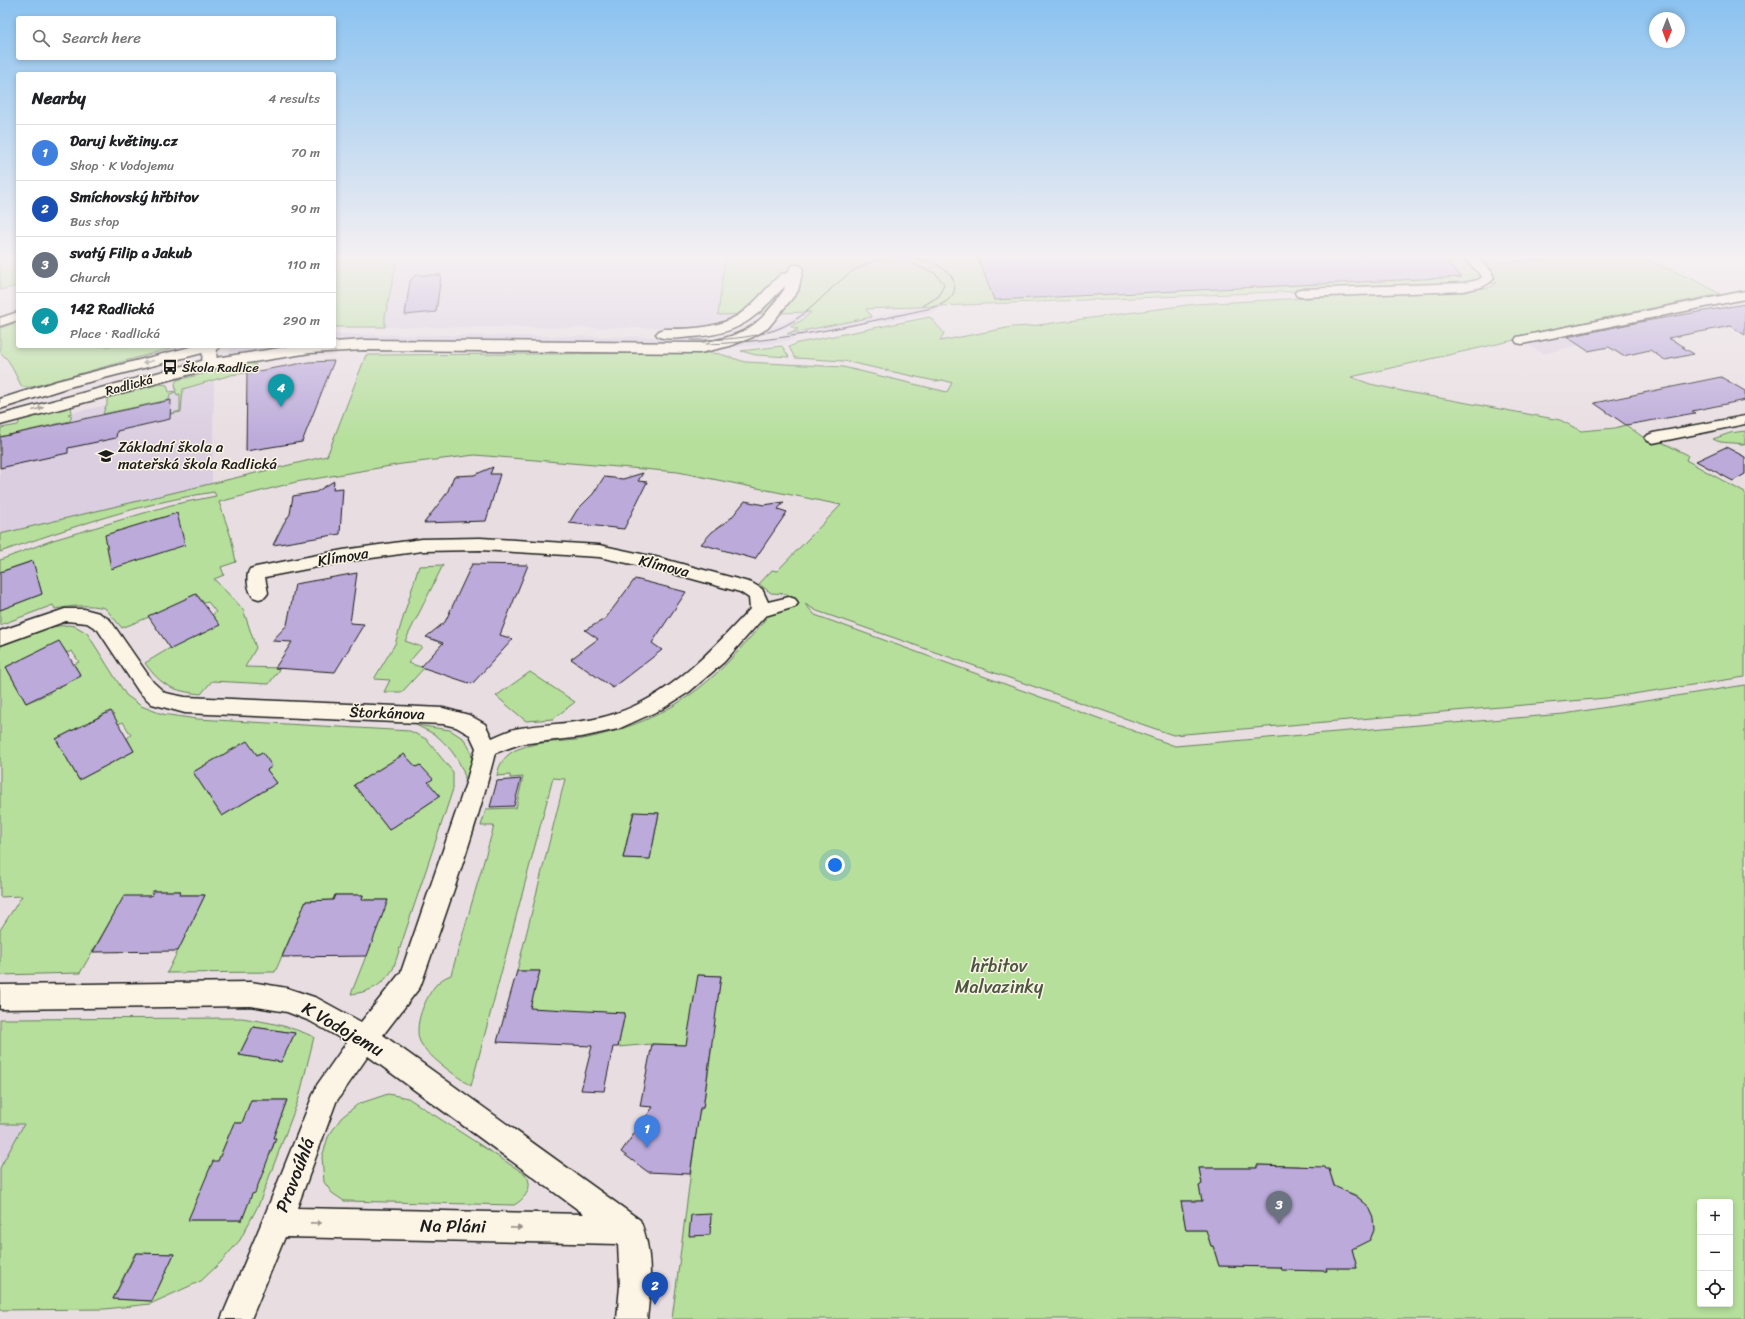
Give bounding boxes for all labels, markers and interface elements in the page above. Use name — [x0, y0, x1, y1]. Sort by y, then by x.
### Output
north arrow — [1649, 12, 1685, 48]
search box — [16, 16, 336, 60]
text: Search here — [62, 25, 141, 51]
icon: search — [30, 27, 52, 49]
text: Nearby — [32, 83, 86, 113]
text: 4 results — [268, 87, 320, 110]
text: Daruj květiny.cz — [70, 128, 178, 154]
text: 1 — [42, 141, 48, 164]
text: 70 m — [291, 141, 320, 164]
text: Shop · K Vodojemu — [70, 154, 174, 177]
text: Smíchovský hřbitov — [70, 184, 198, 210]
text: 2 — [41, 197, 49, 220]
text: 90 m — [290, 197, 320, 220]
text: Bus stop — [70, 210, 119, 233]
text: svatý Filip a Jakub — [70, 240, 192, 266]
text: 3 — [41, 253, 49, 276]
text: 110 m — [287, 253, 320, 276]
text: Church — [70, 266, 111, 289]
text: 142 Radlická — [70, 296, 154, 322]
text: 4 — [41, 309, 49, 332]
text: 290 m — [283, 309, 320, 332]
text: Place · Radlická — [70, 322, 160, 345]
place label: Škola Radlice — [182, 356, 259, 379]
bus stop icon: Škola Radlice — [161, 358, 179, 376]
one-way arrow — [142, 359, 154, 365]
street label: Radlická — [103, 367, 156, 402]
pin: 4 — [268, 374, 294, 407]
one-way arrow — [32, 406, 44, 412]
place label: Základní škola a mateřská škola Radlická — [118, 434, 278, 477]
school or university icon: Základní škola a mateřská škola Radlická — [97, 447, 115, 465]
street label: Klímova — [316, 540, 371, 574]
street label: Klímova — [636, 547, 692, 585]
street label: Štorkánova — [349, 699, 426, 727]
your location — [825, 855, 845, 875]
park label: hřbitov Malvazinky — [955, 950, 1044, 1003]
street label: K Vodojemu — [296, 993, 391, 1066]
pin: 1 — [634, 1115, 660, 1148]
street label: Pravoúhlá — [266, 1133, 324, 1217]
pin: 3 — [1266, 1191, 1292, 1224]
map controls — [1697, 1199, 1733, 1307]
button: + — [1697, 1199, 1733, 1235]
street label: Na Pláni — [420, 1209, 487, 1243]
one-way arrow — [310, 1220, 323, 1226]
one-way arrow — [510, 1224, 522, 1231]
button: − — [1697, 1235, 1733, 1271]
button: locate — [1697, 1271, 1733, 1307]
pin: 2 — [642, 1272, 668, 1305]

